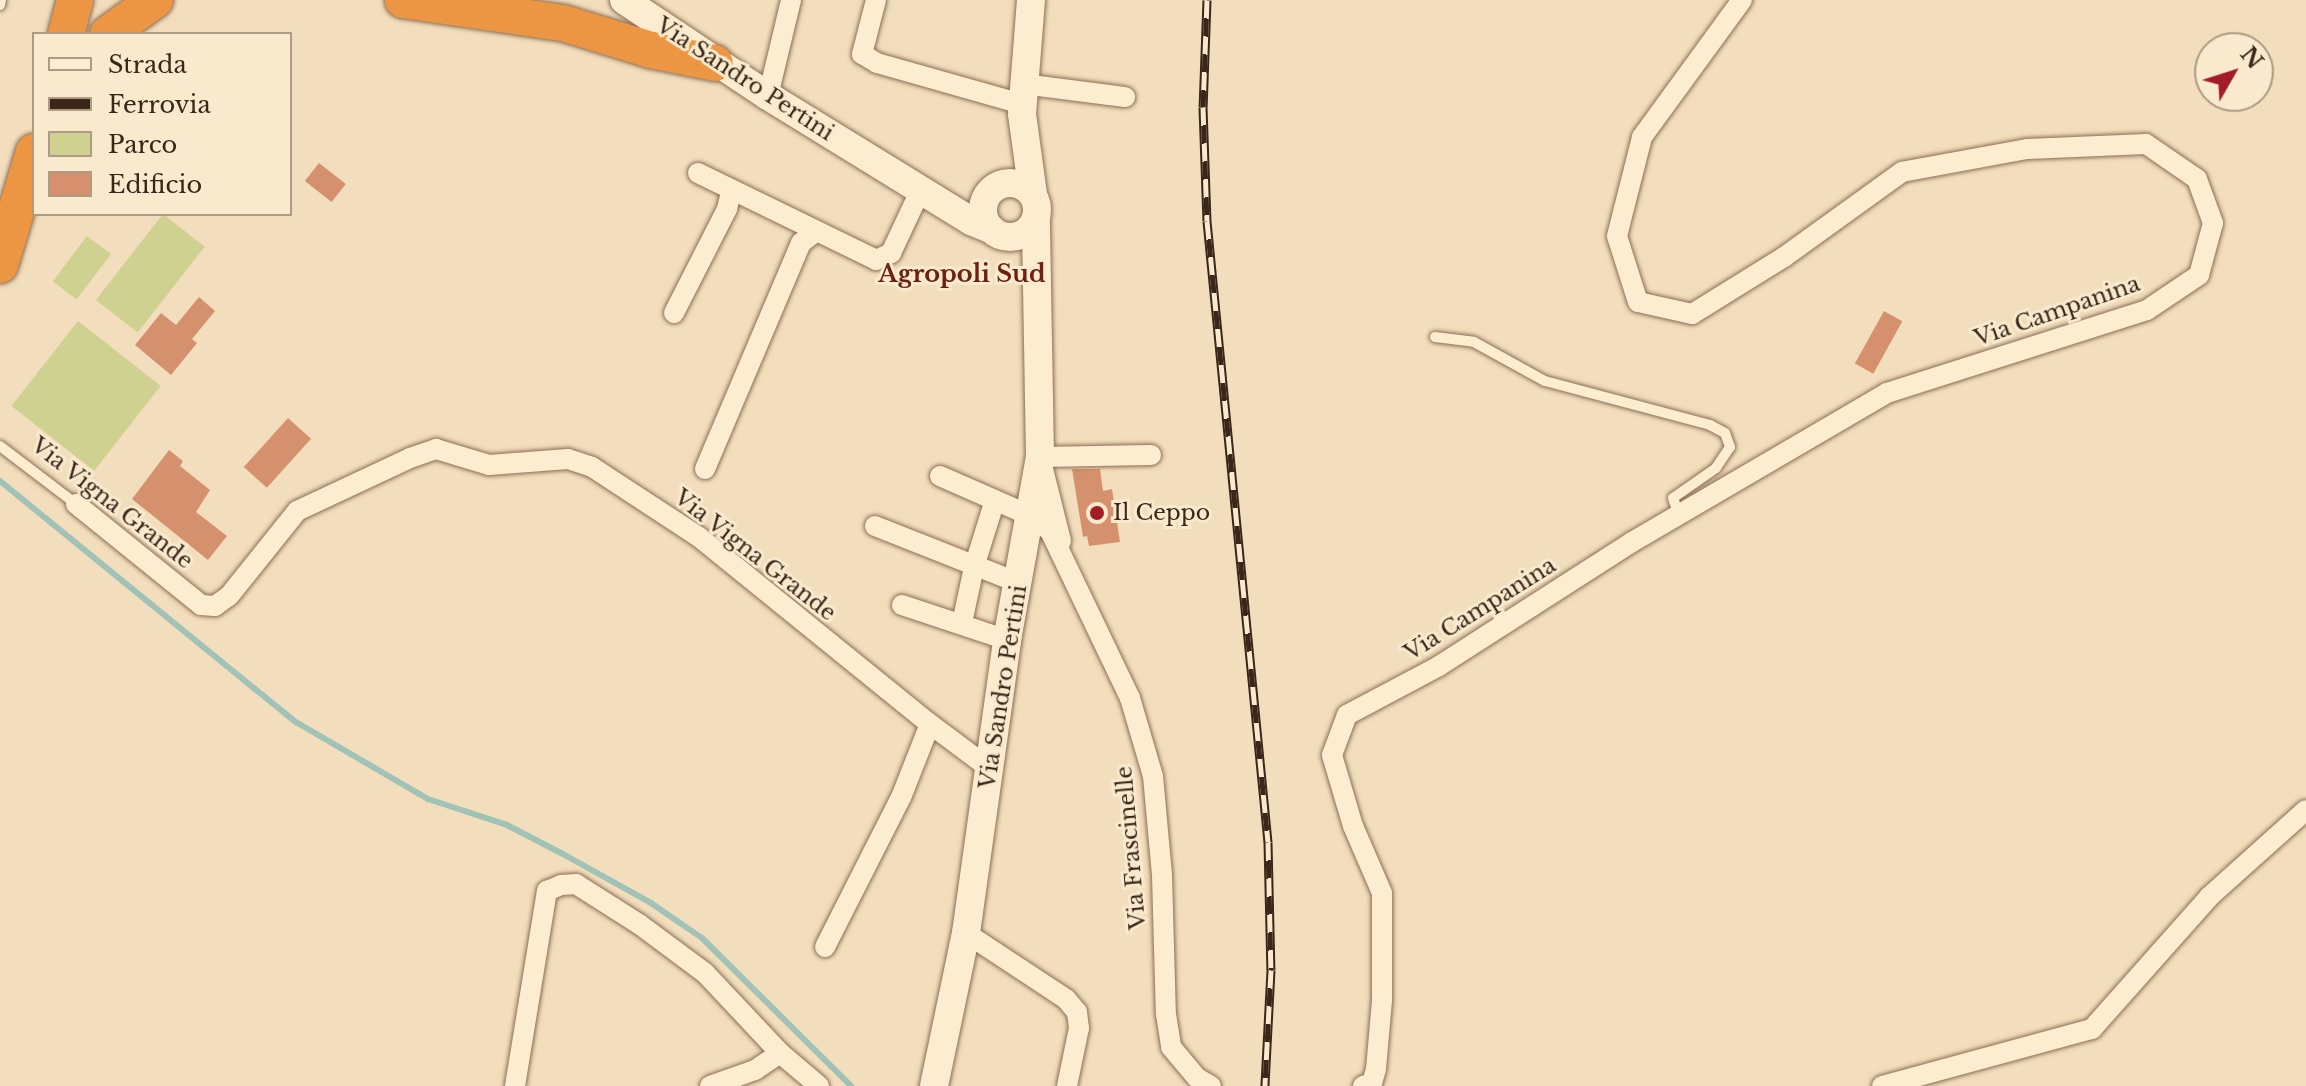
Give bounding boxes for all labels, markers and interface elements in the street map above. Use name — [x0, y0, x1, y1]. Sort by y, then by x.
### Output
street label: Via Sandro Pertini — [651, 12, 839, 146]
legend — [32, 32, 292, 216]
north arrow — [2194, 32, 2274, 112]
text: N — [2234, 41, 2268, 74]
text: Strada — [108, 50, 187, 79]
text: Ferrovia — [108, 90, 211, 119]
text: Parco — [108, 130, 177, 159]
text: Edificio — [108, 170, 202, 199]
district label: Agropoli Sud — [878, 260, 1046, 288]
street label: Via Campanina — [1971, 270, 2143, 352]
street label: Via Vigna Grande — [26, 431, 198, 575]
street label: Via Vigna Grande — [669, 483, 841, 627]
place label: Il Ceppo — [1113, 500, 1210, 526]
marker: Il Ceppo — [1088, 504, 1106, 522]
street label: Via Campanina — [1399, 552, 1561, 666]
street label: Via Sandro Pertini — [974, 583, 1032, 791]
street label: Via Frascinelle — [1111, 765, 1151, 931]

